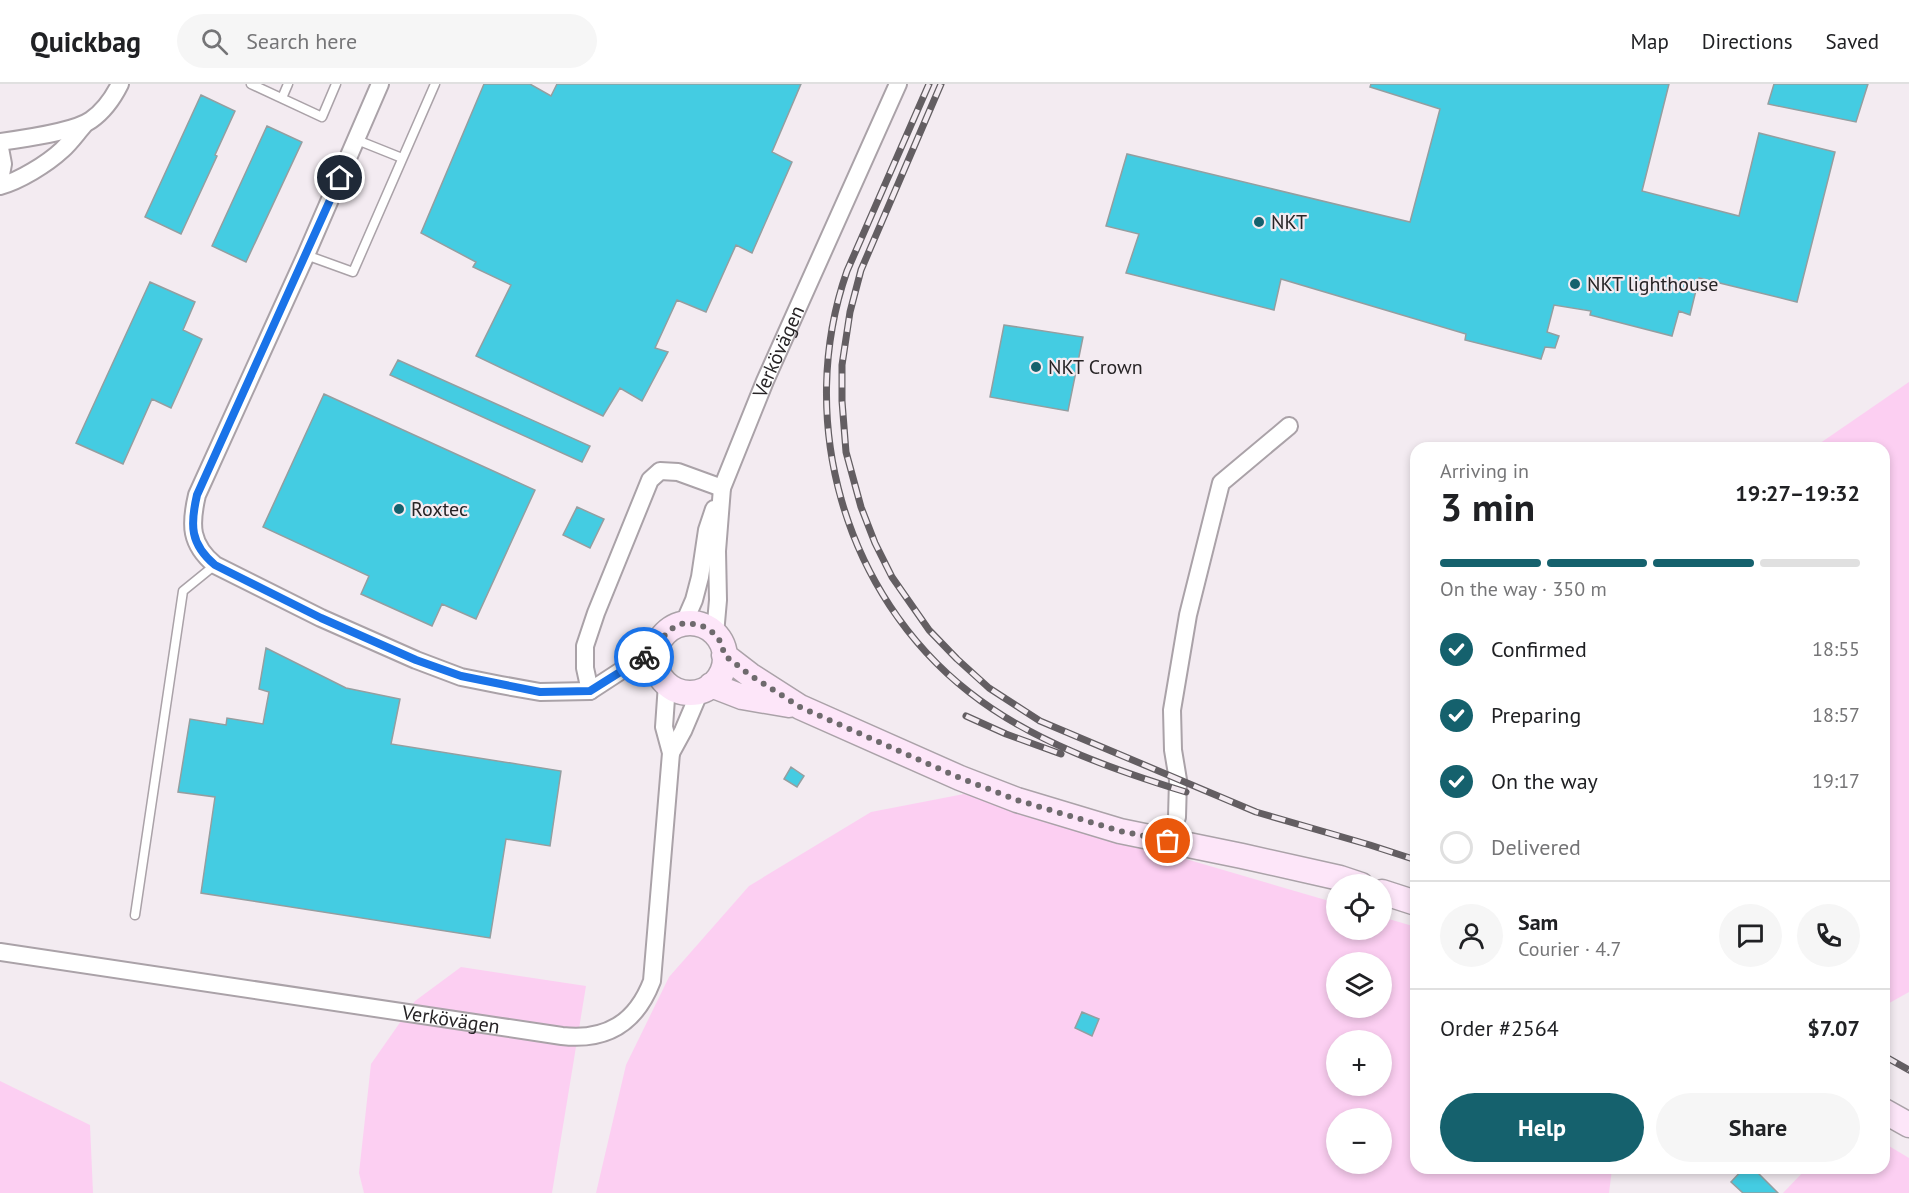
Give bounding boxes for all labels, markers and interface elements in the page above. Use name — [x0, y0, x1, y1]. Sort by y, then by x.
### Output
search box — [177, 14, 597, 68]
text: Quickbag — [30, 23, 141, 60]
icon: search — [198, 25, 231, 58]
text: Search here — [246, 27, 357, 55]
text: Map — [1630, 28, 1669, 55]
text: Directions — [1702, 28, 1793, 55]
text: Saved — [1826, 28, 1879, 55]
pin — [314, 152, 365, 203]
icon: home — [323, 161, 356, 194]
place label: NKT — [1271, 209, 1307, 235]
marker: NKT — [1252, 215, 1266, 229]
place label: NKT lighthouse — [1587, 271, 1718, 297]
marker: NKT lighthouse — [1568, 277, 1582, 291]
street label: Verkövägen — [746, 301, 810, 402]
place label: NKT Crown — [1048, 354, 1143, 380]
marker: NKT Crown — [1029, 360, 1043, 374]
text: Arriving in — [1440, 458, 1529, 484]
text: 19:27–19:32 — [1735, 479, 1860, 507]
text: 3 min — [1440, 481, 1535, 532]
place label: Roxtec — [411, 496, 468, 522]
marker: Roxtec — [392, 502, 406, 516]
text: On the way · 350 m — [1440, 576, 1607, 602]
courier — [614, 627, 674, 687]
icon: check — [1440, 633, 1473, 666]
text: Confirmed — [1491, 635, 1587, 663]
text: 18:55 — [1812, 636, 1860, 662]
icon: bike — [628, 641, 661, 674]
icon: check — [1440, 699, 1473, 732]
text: Preparing — [1491, 701, 1581, 729]
text: 18:57 — [1812, 702, 1860, 728]
icon: check — [1440, 765, 1473, 798]
text: On the way — [1491, 767, 1598, 795]
text: 19:17 — [1812, 768, 1860, 794]
pin — [1142, 815, 1193, 866]
icon: bag — [1151, 824, 1184, 857]
text: Delivered — [1491, 833, 1581, 861]
map controls — [1326, 874, 1392, 1174]
button: locate — [1326, 874, 1392, 940]
button: person — [1440, 904, 1503, 967]
button: chat — [1719, 904, 1782, 967]
button: phone — [1797, 904, 1860, 967]
text: Sam — [1518, 908, 1558, 936]
text: Courier · 4.7 — [1518, 936, 1621, 962]
button: layers — [1326, 952, 1392, 1018]
street label: Verkövägen — [399, 999, 502, 1040]
text: Order #2564 — [1440, 1014, 1559, 1042]
text: $7.07 — [1807, 1014, 1860, 1042]
button: + — [1326, 1030, 1392, 1096]
button: Help — [1440, 1093, 1644, 1162]
button: Share — [1656, 1093, 1860, 1162]
button: − — [1326, 1108, 1392, 1174]

